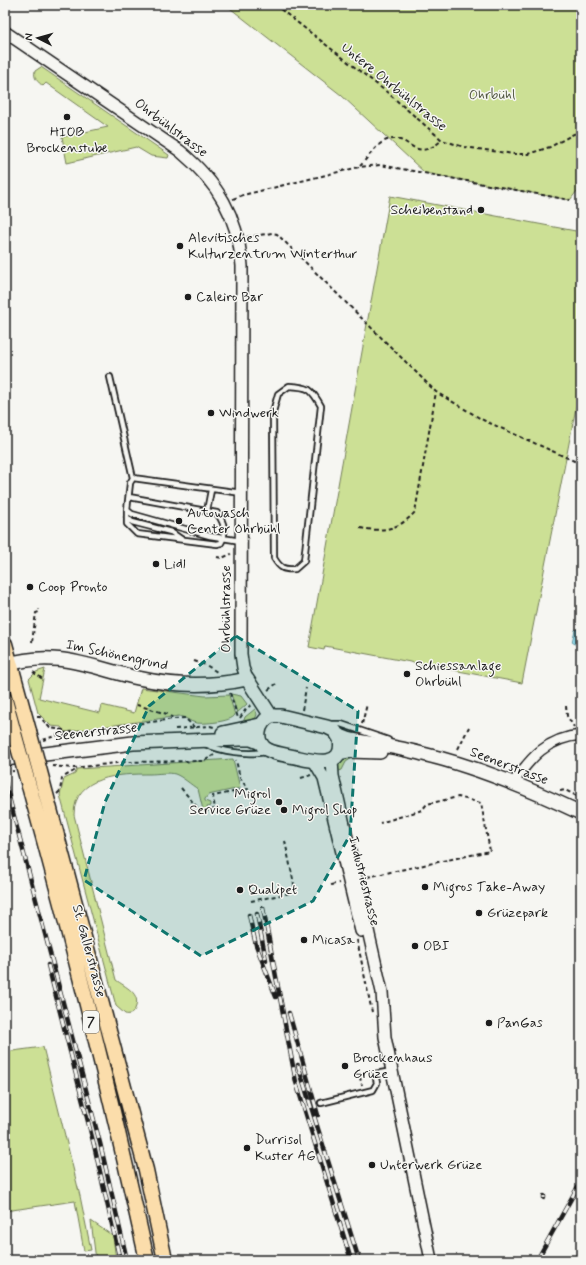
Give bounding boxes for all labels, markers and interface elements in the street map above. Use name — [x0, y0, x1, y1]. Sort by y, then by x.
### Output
north arrow — [18, 18, 58, 58]
text: N — [22, 33, 36, 41]
street label: Untere Ohrbühlstrasse — [337, 39, 451, 135]
park label: Ohrbühl — [469, 86, 515, 104]
street label: Ohrbühlstrasse — [131, 94, 211, 162]
marker: HIOB Brockenstube — [62, 112, 72, 122]
place label: HIOB Brockenstube — [26, 123, 108, 157]
place label: Scheibenstand — [391, 201, 473, 219]
marker: Scheibenstand — [476, 205, 486, 215]
place label: Alevitisches Kulturzentrum Winterthur — [188, 229, 358, 263]
marker: Alevitisches Kulturzentrum Winterthur — [175, 241, 185, 251]
place label: Caleiro Bar — [196, 288, 263, 306]
marker: Caleiro Bar — [183, 292, 193, 302]
place label: Windwerk — [219, 404, 279, 422]
marker: Windwerk — [206, 408, 216, 418]
place label: Autowasch Center Ohrbühl — [187, 504, 280, 538]
marker: Autowasch Center Ohrbühl — [174, 516, 184, 526]
place label: Lidl — [164, 555, 186, 573]
marker: Lidl — [151, 559, 161, 569]
street label: Ohrbühlstrasse — [217, 565, 235, 653]
place label: Coop Pronto — [38, 578, 107, 596]
marker: Coop Pronto — [25, 582, 35, 592]
street label: Im Schönengrund — [64, 635, 170, 676]
place label: Schiessanlage Ohrbühl — [415, 657, 501, 691]
marker: Schiessanlage Ohrbühl — [402, 669, 412, 679]
street label: Seenerstrasse — [54, 719, 138, 745]
street label: Seenerstrasse — [467, 743, 551, 789]
place label: Migrol Service Grüze — [189, 785, 271, 819]
marker: Migrol Service Grüze — [274, 797, 284, 807]
place label: Migrol Shop — [292, 801, 358, 821]
marker: Migrol Shop — [279, 805, 289, 815]
street label: Industriestrasse — [344, 834, 384, 928]
place label: Migros Take-Away — [433, 878, 545, 898]
place label: Qualipet — [248, 881, 297, 899]
marker: Migros Take-Away — [420, 882, 430, 892]
marker: Qualipet — [235, 885, 245, 895]
street label: St. Gallerstrasse — [68, 903, 110, 999]
place label: Grüzepark — [487, 904, 548, 922]
marker: Grüzepark — [474, 908, 484, 918]
place label: Micasa — [312, 931, 355, 949]
marker: Micasa — [299, 935, 309, 945]
place label: OBI — [423, 937, 449, 955]
marker: OBI — [410, 941, 420, 951]
road number: 7 — [83, 1011, 99, 1033]
place label: PanGas — [497, 1014, 543, 1032]
marker: PanGas — [484, 1018, 494, 1028]
place label: Brockenhaus Grüze — [353, 1049, 433, 1083]
marker: Brockenhaus Grüze — [340, 1061, 350, 1071]
place label: Durrisol Kuster AG — [255, 1131, 316, 1165]
marker: Durrisol Kuster AG — [242, 1143, 252, 1153]
place label: Unterwerk Grüze — [380, 1156, 482, 1174]
marker: Unterwerk Grüze — [367, 1160, 377, 1170]

